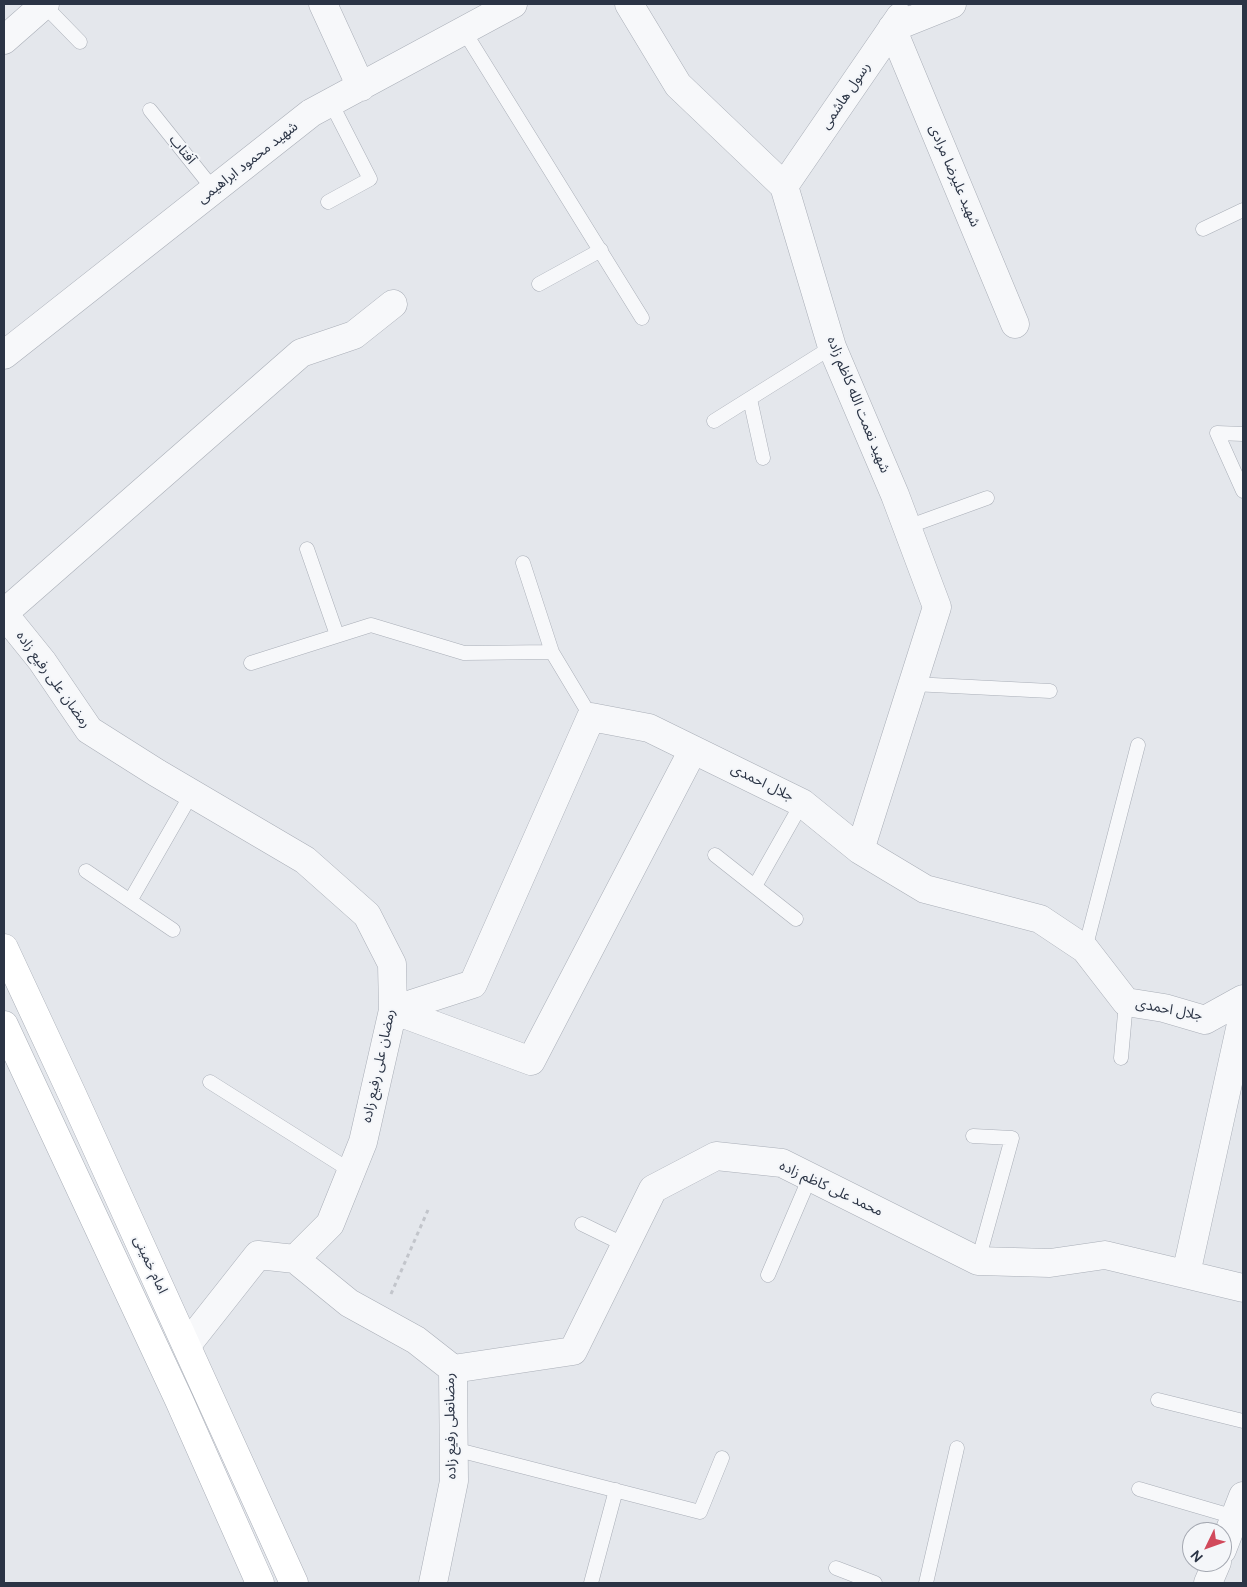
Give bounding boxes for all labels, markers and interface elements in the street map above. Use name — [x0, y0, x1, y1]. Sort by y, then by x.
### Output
street label: رسول هاشمی — [817, 59, 875, 133]
street label: شهید محمود ابراهیمی — [194, 118, 302, 208]
street label: شهید علیرضا مرادی — [925, 122, 983, 230]
street label: آفتاب — [165, 132, 199, 168]
street label: شهید نعمت الله کاظم زاده — [823, 334, 893, 476]
street label: رمضان علی رفیع زاده — [12, 628, 94, 732]
street label: جلال احمدی — [728, 761, 796, 805]
street label: جلال احمدی — [1134, 995, 1204, 1025]
street label: رمضان علی رفیع زاده — [359, 1008, 399, 1124]
street label: محمد علی کاظم زاده — [777, 1158, 885, 1220]
street label: امام خمینی — [129, 1233, 171, 1297]
street label: رمضانعلی رفیع زاده — [442, 1373, 460, 1479]
north arrow — [1182, 1522, 1232, 1572]
text: N — [1186, 1547, 1207, 1566]

